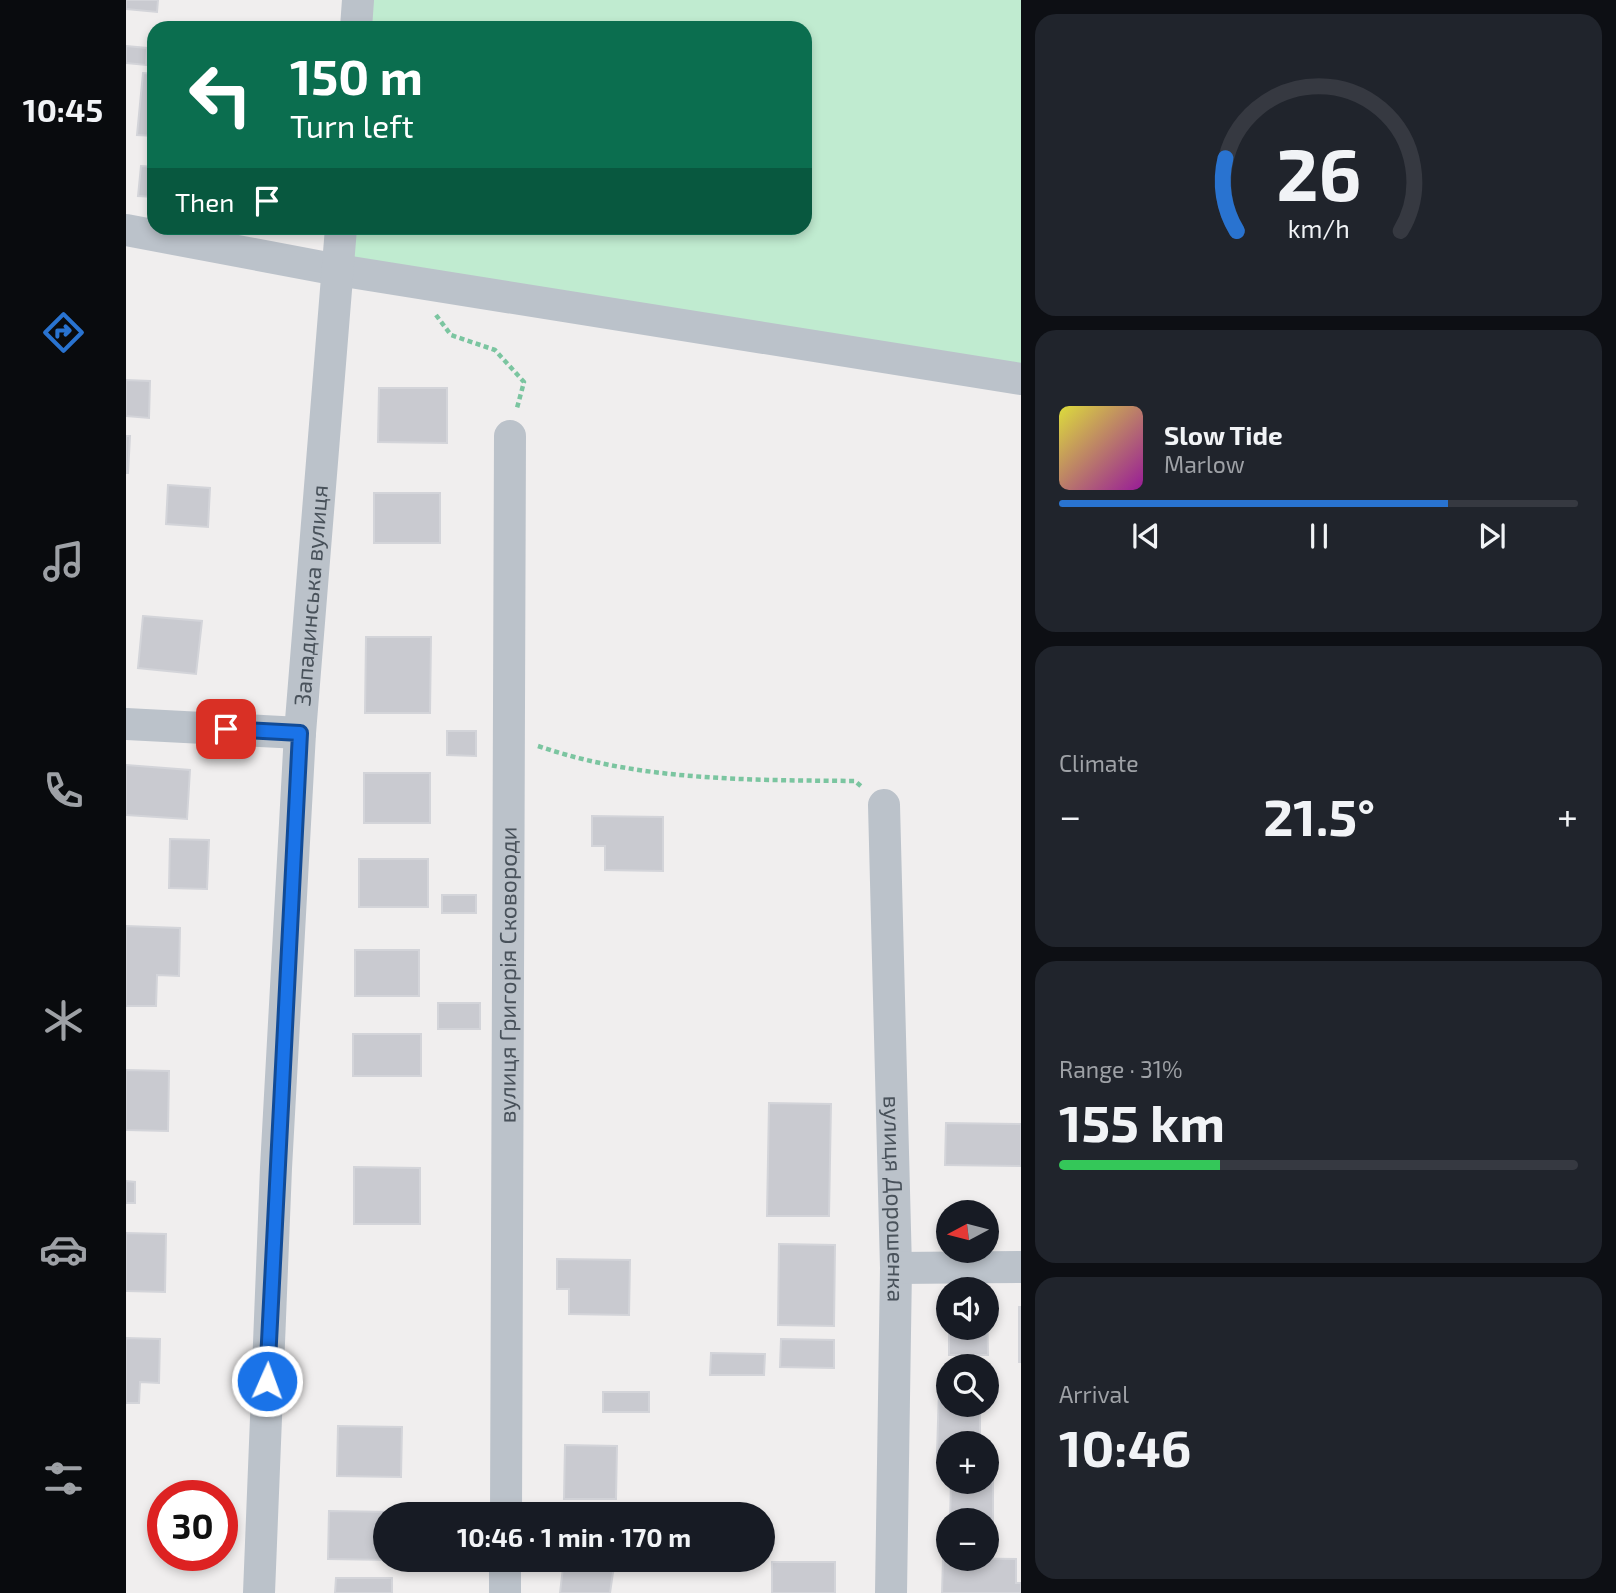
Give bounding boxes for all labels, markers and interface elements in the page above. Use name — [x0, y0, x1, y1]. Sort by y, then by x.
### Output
text: 150 m — [290, 46, 423, 105]
icon: left — [175, 49, 266, 140]
text: 10:45 — [23, 90, 103, 128]
text: Turn left — [290, 106, 414, 144]
text: 26 — [1276, 128, 1361, 216]
icon: arrive — [248, 182, 286, 220]
text: Then — [175, 186, 234, 217]
text: km/h — [1287, 213, 1350, 243]
icon: directions — [39, 308, 88, 357]
text: Slow Tide — [1164, 419, 1283, 450]
text: Marlow — [1164, 450, 1245, 478]
street label: Западинська вулиця — [287, 484, 333, 707]
icon: previous — [1127, 517, 1165, 555]
icon: pause — [1300, 517, 1338, 555]
icon: next — [1473, 517, 1511, 555]
icon: music — [39, 537, 88, 586]
pin — [196, 699, 256, 759]
icon: arrive — [207, 710, 245, 748]
text: Climate — [1059, 749, 1139, 777]
icon: phone — [39, 766, 88, 815]
text: 21.5° — [1263, 784, 1375, 846]
text: − — [1059, 792, 1081, 838]
text: + — [1557, 792, 1578, 838]
street label: вулиця Григорія Сковороди — [492, 827, 522, 1123]
icon: climate — [39, 996, 88, 1045]
text: Range · 31% — [1059, 1055, 1183, 1083]
text: 155 km — [1059, 1090, 1225, 1152]
street label: вулиця Дорошенка — [878, 1095, 911, 1303]
north arrow — [936, 1200, 999, 1264]
map controls — [936, 1200, 999, 1571]
icon: car — [39, 1225, 88, 1274]
button: sound — [936, 1277, 999, 1340]
position arrow — [230, 1344, 304, 1418]
button: search — [936, 1354, 999, 1417]
text: Arrival — [1059, 1380, 1129, 1408]
text: 10:46 — [1059, 1415, 1191, 1477]
button: + — [936, 1431, 999, 1494]
icon: filters — [39, 1454, 88, 1503]
speed limit sign: 30 — [147, 1480, 238, 1571]
button: − — [936, 1508, 999, 1571]
text: 10:46 · 1 min · 170 m — [457, 1521, 691, 1552]

